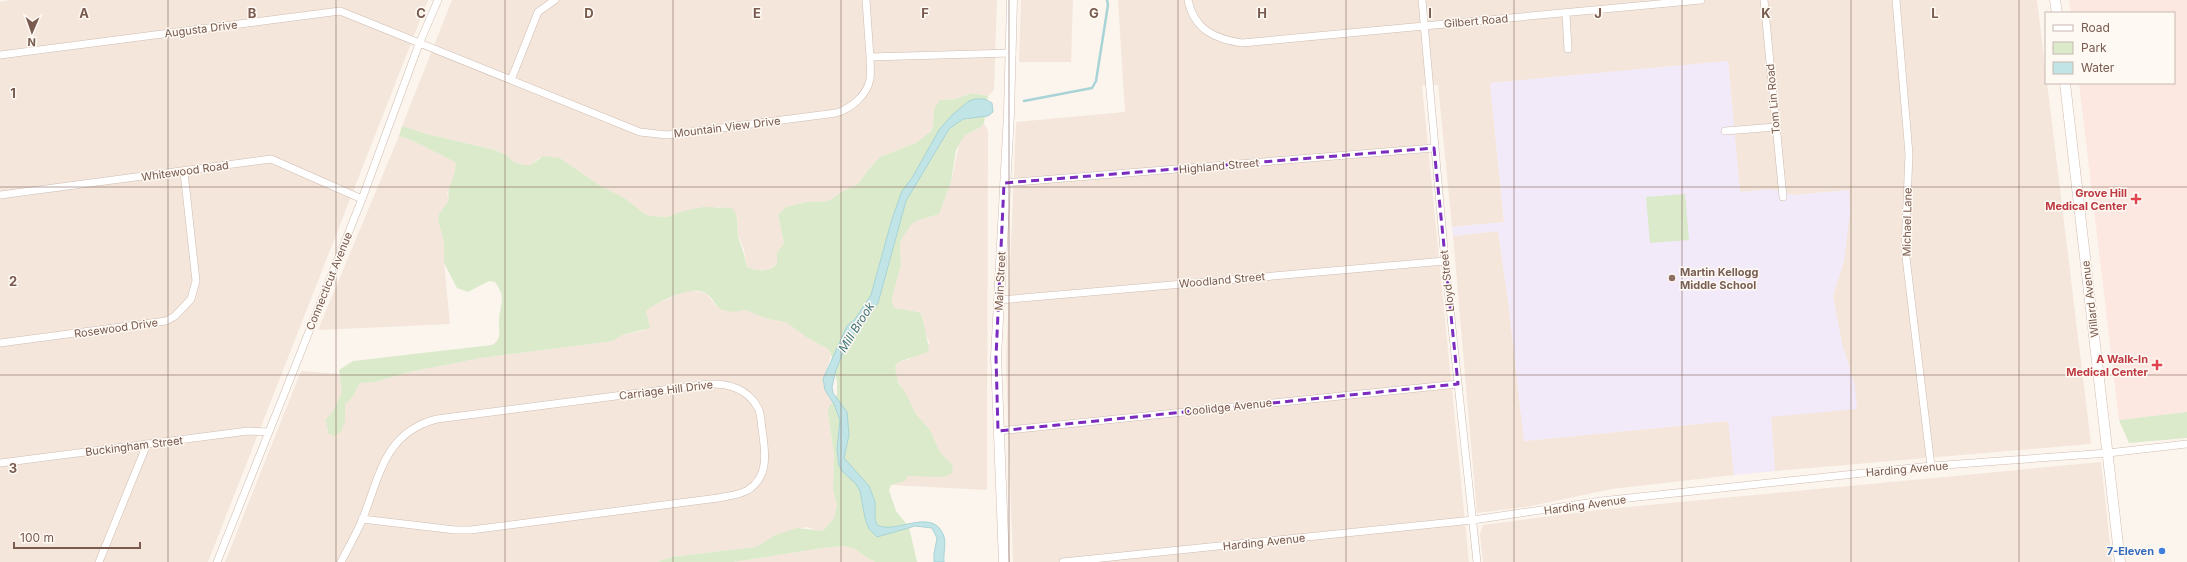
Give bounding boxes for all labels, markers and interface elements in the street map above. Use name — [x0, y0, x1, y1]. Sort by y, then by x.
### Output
text: A — [79, 5, 89, 21]
text: B — [248, 5, 257, 21]
text: C — [416, 5, 426, 21]
text: D — [584, 5, 594, 21]
text: E — [753, 5, 761, 21]
text: F — [921, 5, 929, 21]
text: G — [1089, 5, 1099, 21]
text: H — [1257, 5, 1267, 21]
text: I — [1428, 5, 1432, 21]
text: J — [1594, 5, 1602, 21]
text: K — [1761, 5, 1771, 21]
text: L — [1931, 5, 1939, 21]
street label: Gilbert Road — [1443, 11, 1509, 31]
north arrow — [12, 12, 52, 52]
legend — [2045, 12, 2175, 84]
street label: Augusta Drive — [164, 18, 238, 40]
text: Road — [2081, 20, 2110, 35]
text: N — [27, 35, 36, 49]
text: Park — [2081, 40, 2107, 55]
text: Water — [2081, 60, 2115, 75]
street label: Tom Lin Road — [1763, 63, 1783, 135]
text: 1 — [10, 85, 16, 101]
street label: Mountain View Drive — [673, 114, 781, 140]
street label: Highland Street — [1178, 155, 1260, 176]
street label: Whitewood Road — [140, 158, 230, 184]
place label: Grove Hill Medical Center — [2045, 186, 2128, 213]
street label: Michael Lane — [1899, 187, 1915, 257]
marker: Grove Hill Medical Center — [2130, 193, 2142, 205]
street label: Connecticut Avenue — [303, 230, 355, 332]
street label: Lloyd Street — [1437, 249, 1457, 313]
street label: Main Street — [991, 251, 1009, 311]
street label: Willard Avenue — [2078, 260, 2102, 338]
place label: Martin Kellogg Middle School — [1680, 265, 1758, 292]
street label: Woodland Street — [1178, 269, 1266, 291]
text: 2 — [9, 273, 17, 289]
marker: Martin Kellogg Middle School — [1667, 273, 1677, 283]
water label: Mill Brook — [835, 299, 877, 355]
street label: Rosewood Drive — [73, 315, 159, 341]
place label: A Walk-In Medical Center — [2066, 352, 2149, 379]
marker: A Walk-In Medical Center — [2151, 359, 2163, 371]
street label: Carriage Hill Drive — [618, 377, 714, 403]
street label: Coolidge Avenue — [1183, 395, 1273, 419]
street label: Buckingham Street — [84, 433, 184, 459]
street label: Harding Avenue — [1865, 458, 1949, 480]
text: 3 — [9, 460, 17, 476]
street label: Harding Avenue — [1543, 492, 1627, 518]
scale bar — [14, 524, 140, 550]
text: 100 m — [20, 530, 54, 545]
street label: Harding Avenue — [1222, 531, 1306, 553]
place label: 7-Eleven — [2107, 544, 2154, 558]
marker: 7-Eleven — [2157, 546, 2167, 556]

